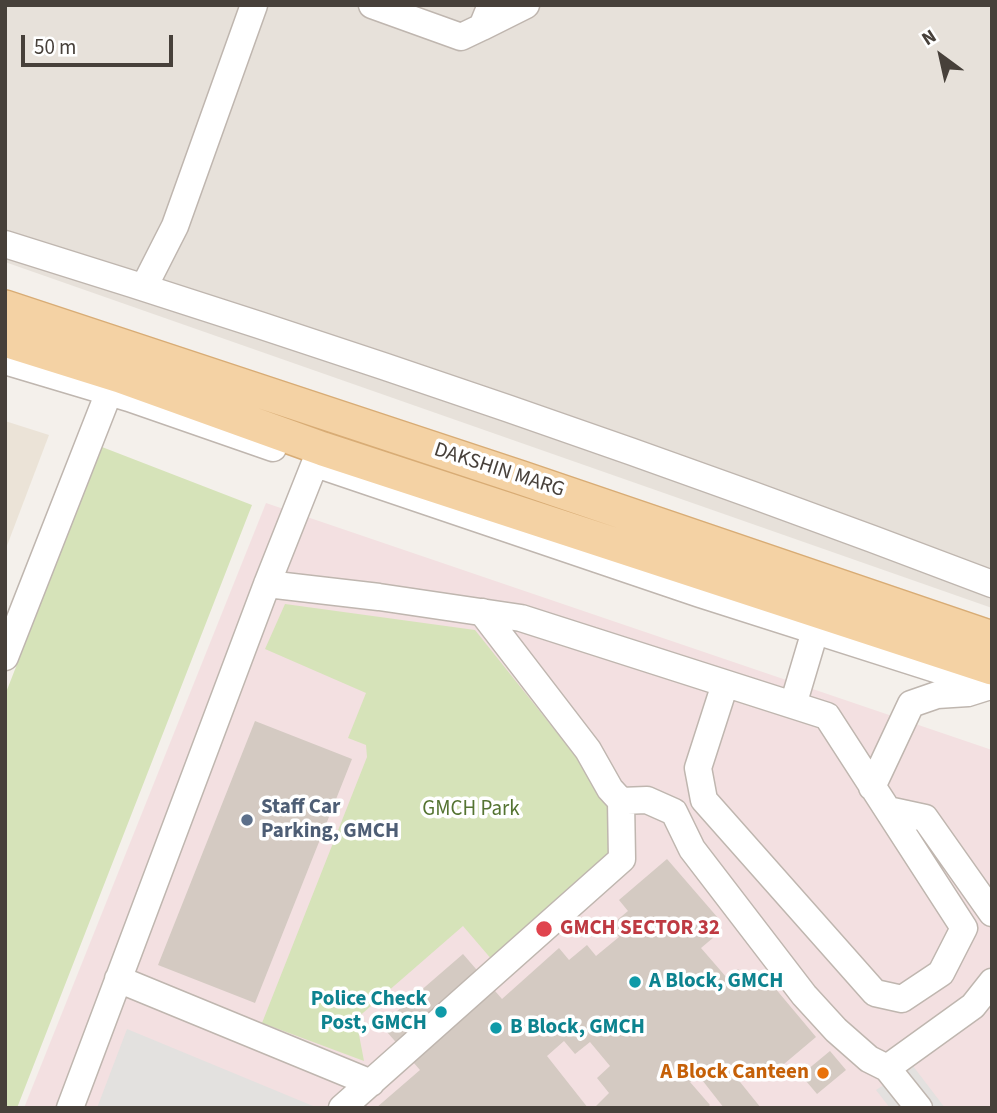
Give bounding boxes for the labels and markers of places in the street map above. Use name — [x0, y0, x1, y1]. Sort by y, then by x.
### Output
place label: Staff Car Parking, GMCH — [261, 795, 399, 845]
marker: Staff Car Parking, GMCH — [239, 812, 255, 828]
place label: GMCH SECTOR 32 — [560, 916, 720, 942]
marker: GMCH SECTOR 32 — [534, 919, 554, 939]
place label: A Block, GMCH — [649, 969, 783, 995]
marker: A Block, GMCH — [627, 974, 643, 990]
place label: Police Check Post, GMCH — [311, 987, 427, 1037]
marker: Police Check Post, GMCH — [433, 1004, 449, 1020]
place label: B Block, GMCH — [510, 1015, 645, 1041]
marker: B Block, GMCH — [488, 1020, 504, 1036]
place label: A Block Canteen — [660, 1060, 809, 1086]
marker: A Block Canteen — [815, 1065, 831, 1081]

